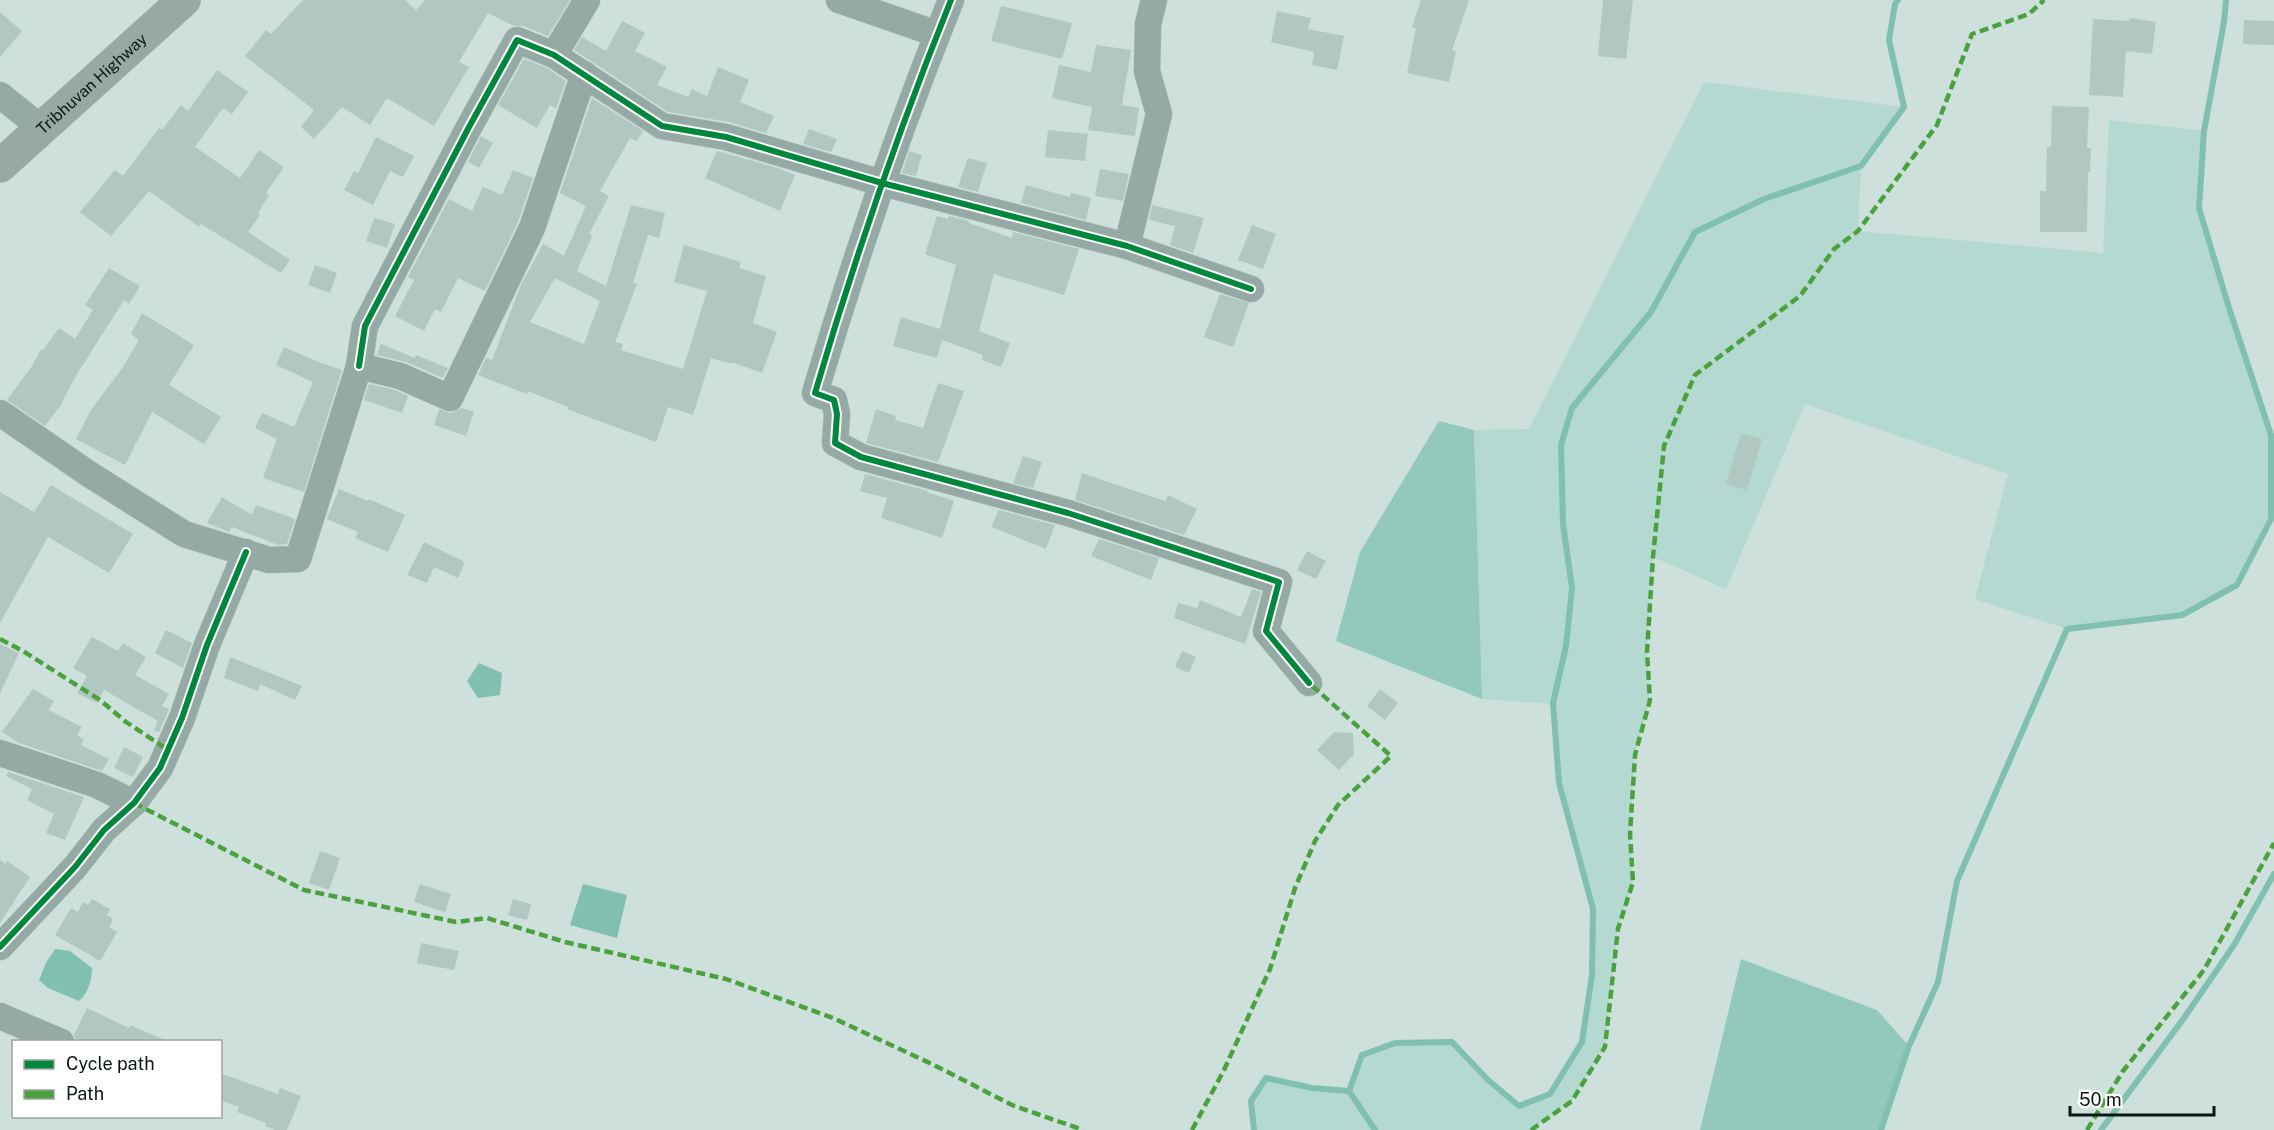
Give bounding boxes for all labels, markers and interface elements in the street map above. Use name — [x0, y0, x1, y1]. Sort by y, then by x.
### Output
street label: Tribhuvan Highway — [33, 29, 151, 139]
legend — [12, 1040, 222, 1118]
text: Cycle path — [66, 1053, 155, 1074]
scale bar — [2070, 1079, 2214, 1117]
text: Path — [66, 1083, 104, 1104]
text: 50 m — [2079, 1089, 2122, 1110]

